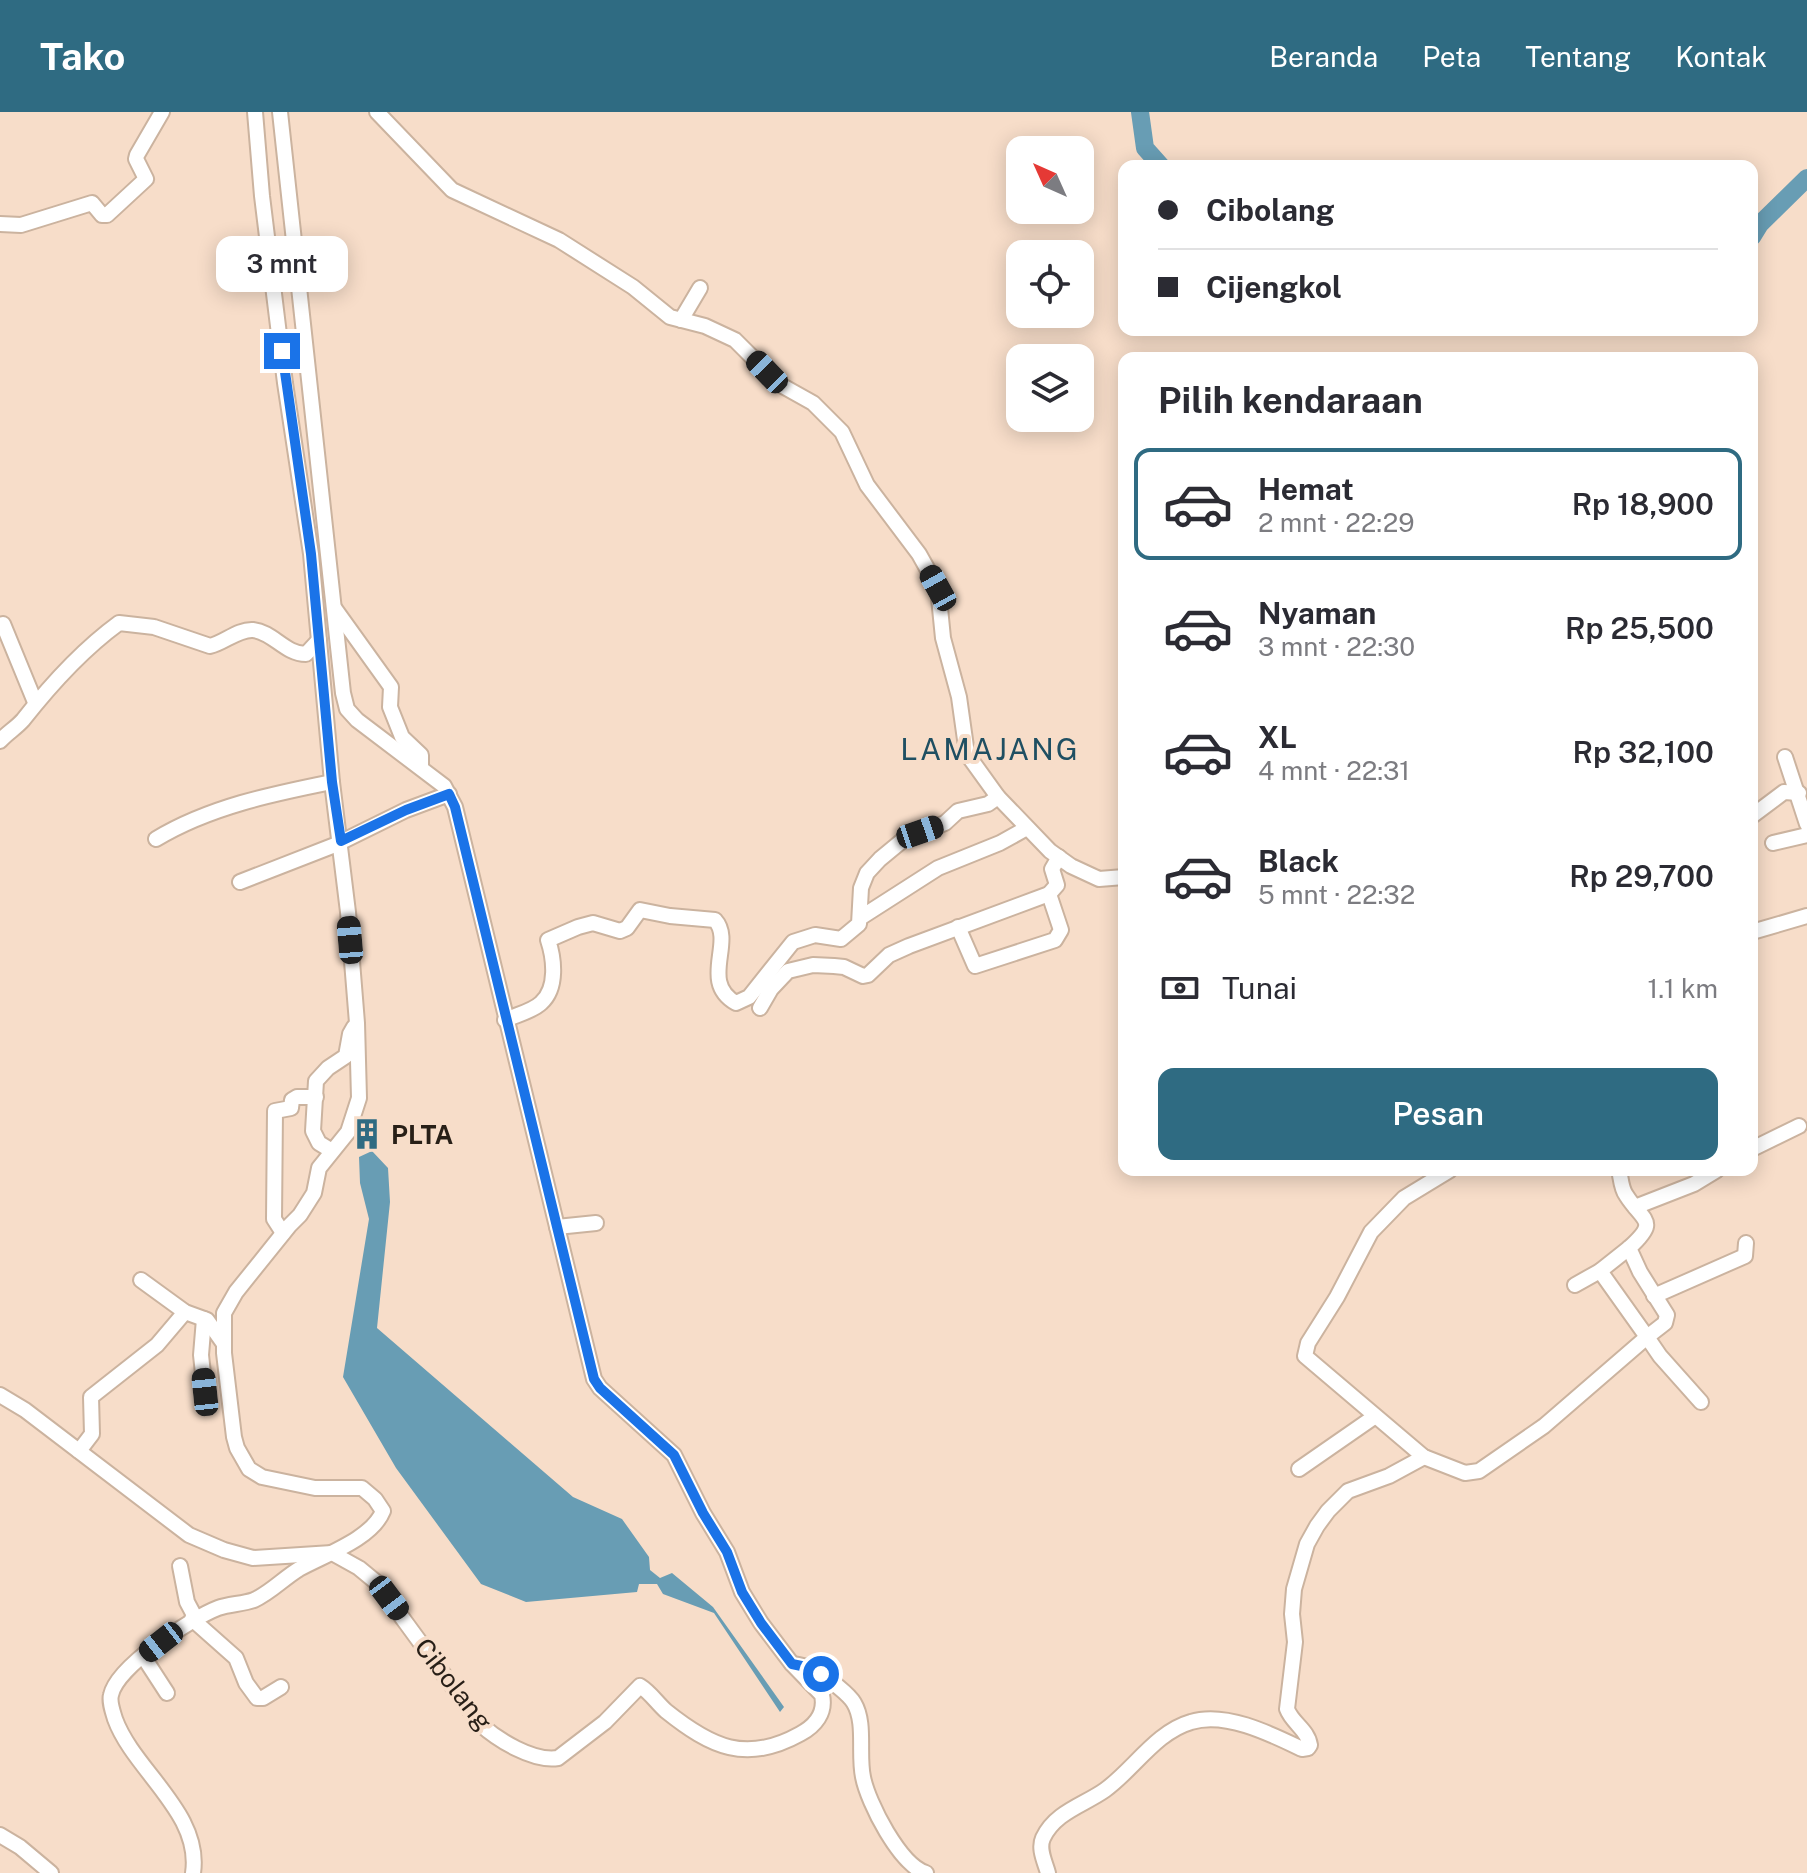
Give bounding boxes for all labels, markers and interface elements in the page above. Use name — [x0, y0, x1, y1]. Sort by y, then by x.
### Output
text: Tako — [40, 34, 126, 79]
text: Beranda — [1269, 40, 1378, 73]
text: Peta — [1422, 40, 1481, 73]
text: Tentang — [1525, 40, 1631, 73]
text: Kontak — [1675, 40, 1767, 73]
north arrow — [1006, 136, 1094, 224]
map controls — [1006, 136, 1094, 432]
text: Cibolang — [1206, 192, 1335, 228]
callout: 3 mnt — [216, 235, 348, 291]
button: locate — [1006, 240, 1094, 328]
text: 3 mnt — [246, 248, 318, 279]
text: Cijengkol — [1206, 269, 1342, 305]
route end — [264, 333, 300, 369]
button: layers — [1006, 344, 1094, 432]
car — [742, 346, 792, 398]
text: Pilih kendaraan — [1158, 379, 1423, 421]
icon: car — [1162, 468, 1234, 540]
text: Hemat — [1258, 471, 1354, 507]
text: Rp 18,900 — [1572, 486, 1714, 522]
text: 2 mnt · 22:29 — [1258, 507, 1414, 538]
car — [916, 561, 960, 615]
icon: car — [1162, 592, 1234, 664]
text: Nyaman — [1258, 595, 1376, 631]
text: Rp 25,500 — [1565, 610, 1714, 646]
text: 3 mnt · 22:30 — [1258, 631, 1415, 662]
icon: car — [1162, 716, 1234, 788]
text: XL — [1258, 719, 1297, 755]
district label: LAMAJANG — [900, 731, 1080, 767]
text: Rp 32,100 — [1573, 734, 1714, 770]
text: 4 mnt · 22:31 — [1258, 755, 1410, 786]
car — [893, 813, 947, 851]
icon: car — [1162, 840, 1234, 912]
text: Black — [1258, 843, 1339, 879]
text: Rp 29,700 — [1569, 858, 1714, 894]
text: 5 mnt · 22:32 — [1258, 879, 1415, 910]
car — [336, 915, 364, 965]
icon: cash — [1158, 966, 1202, 1010]
text: Tunai — [1222, 970, 1297, 1006]
text: 1.1 km — [1648, 973, 1718, 1004]
button: Pesan — [1158, 1068, 1718, 1160]
building icon: PLTA — [350, 1117, 384, 1151]
place label: PLTA — [391, 1119, 453, 1150]
car — [191, 1367, 219, 1417]
car — [365, 1572, 413, 1624]
car — [135, 1618, 187, 1666]
street label: Cibolang — [409, 1632, 499, 1736]
route start — [803, 1656, 839, 1692]

